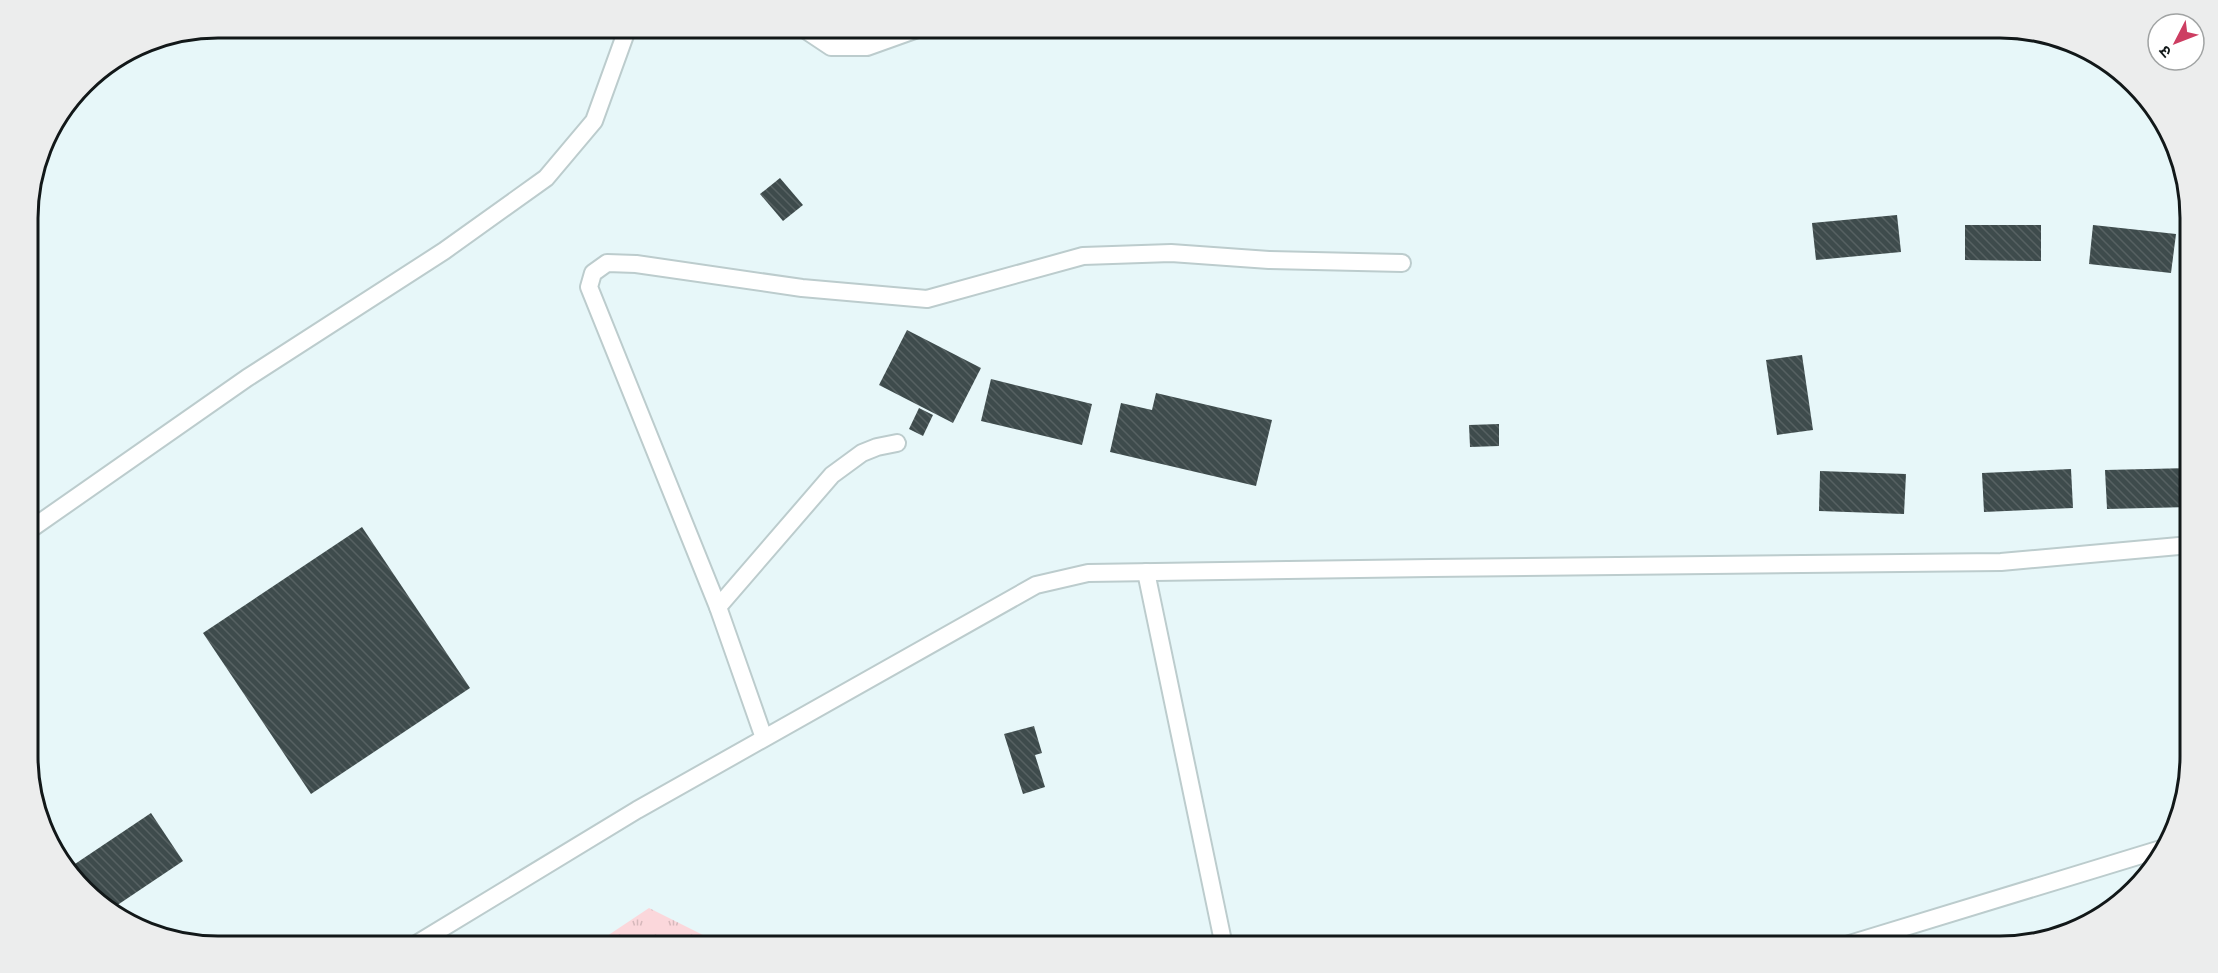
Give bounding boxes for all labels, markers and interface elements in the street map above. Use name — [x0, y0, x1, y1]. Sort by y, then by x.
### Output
north arrow — [2146, 12, 2206, 72]
text: उ — [2155, 41, 2176, 62]

